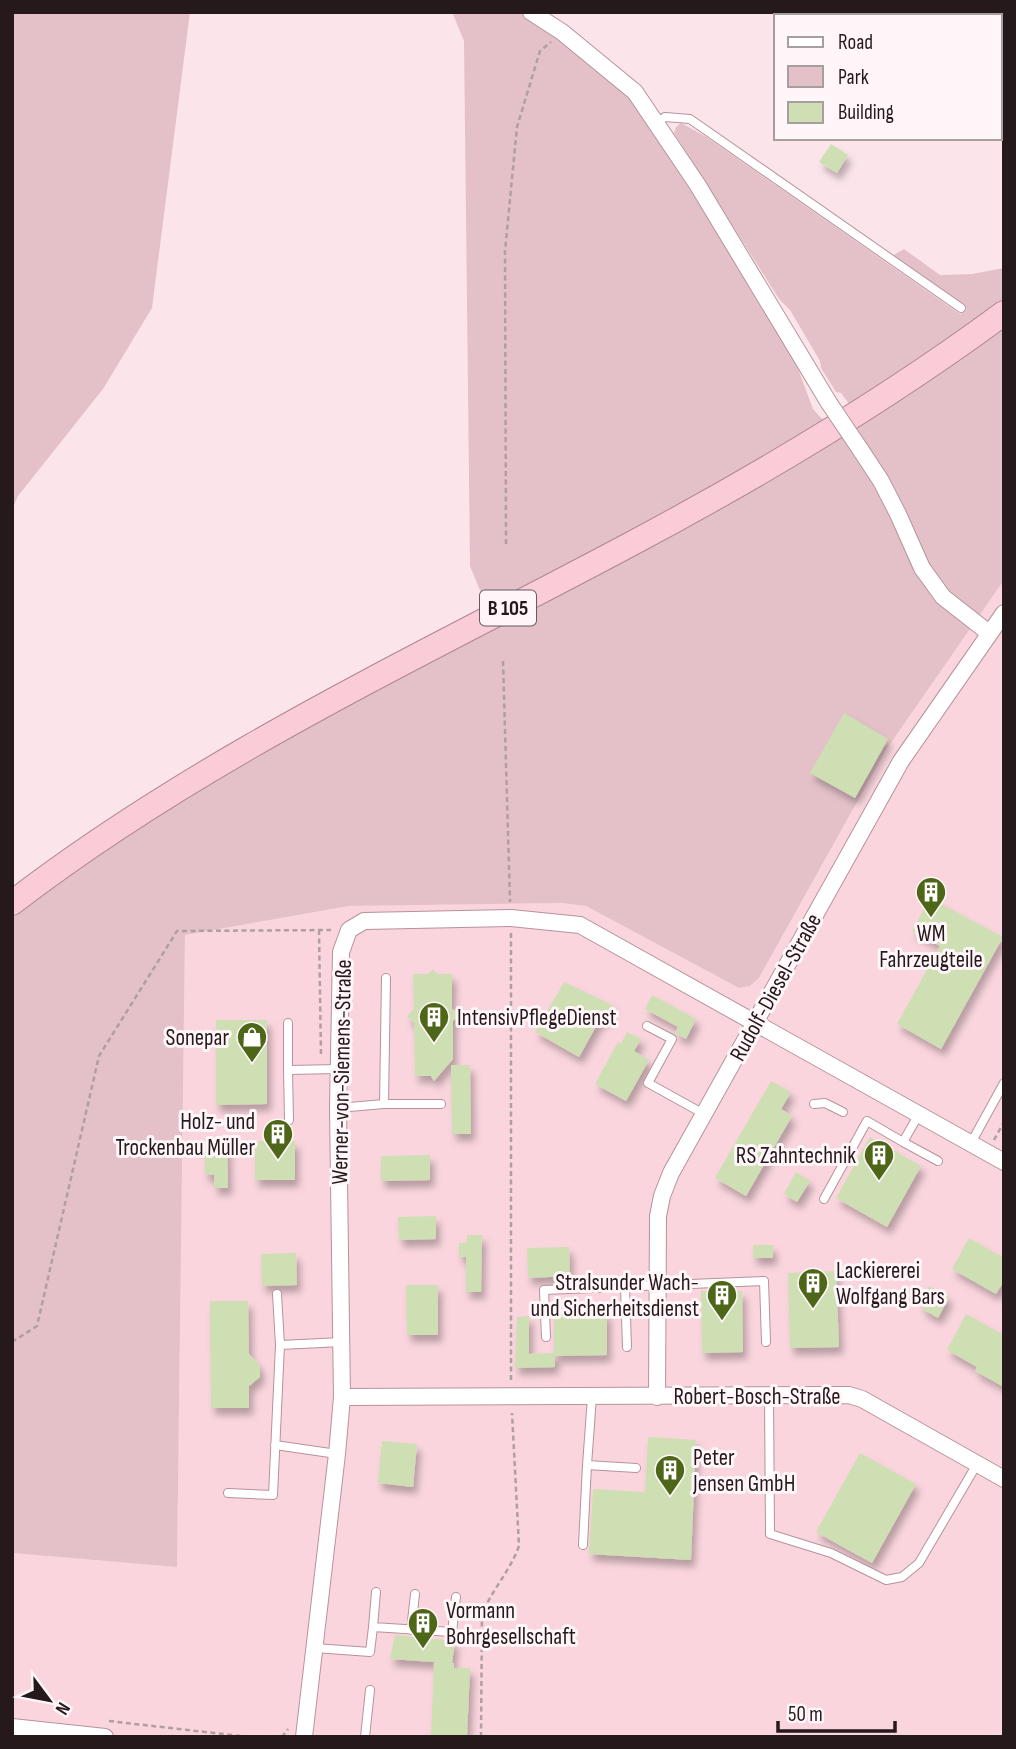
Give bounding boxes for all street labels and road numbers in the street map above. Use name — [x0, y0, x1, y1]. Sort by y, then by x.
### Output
road number: B 105 — [480, 590, 536, 626]
street label: Rudolf-Diesel-Straße — [724, 909, 828, 1066]
street label: Werner-von-Siemens-Straße — [326, 959, 358, 1185]
street label: Robert-Bosch-Straße — [673, 1383, 841, 1411]

